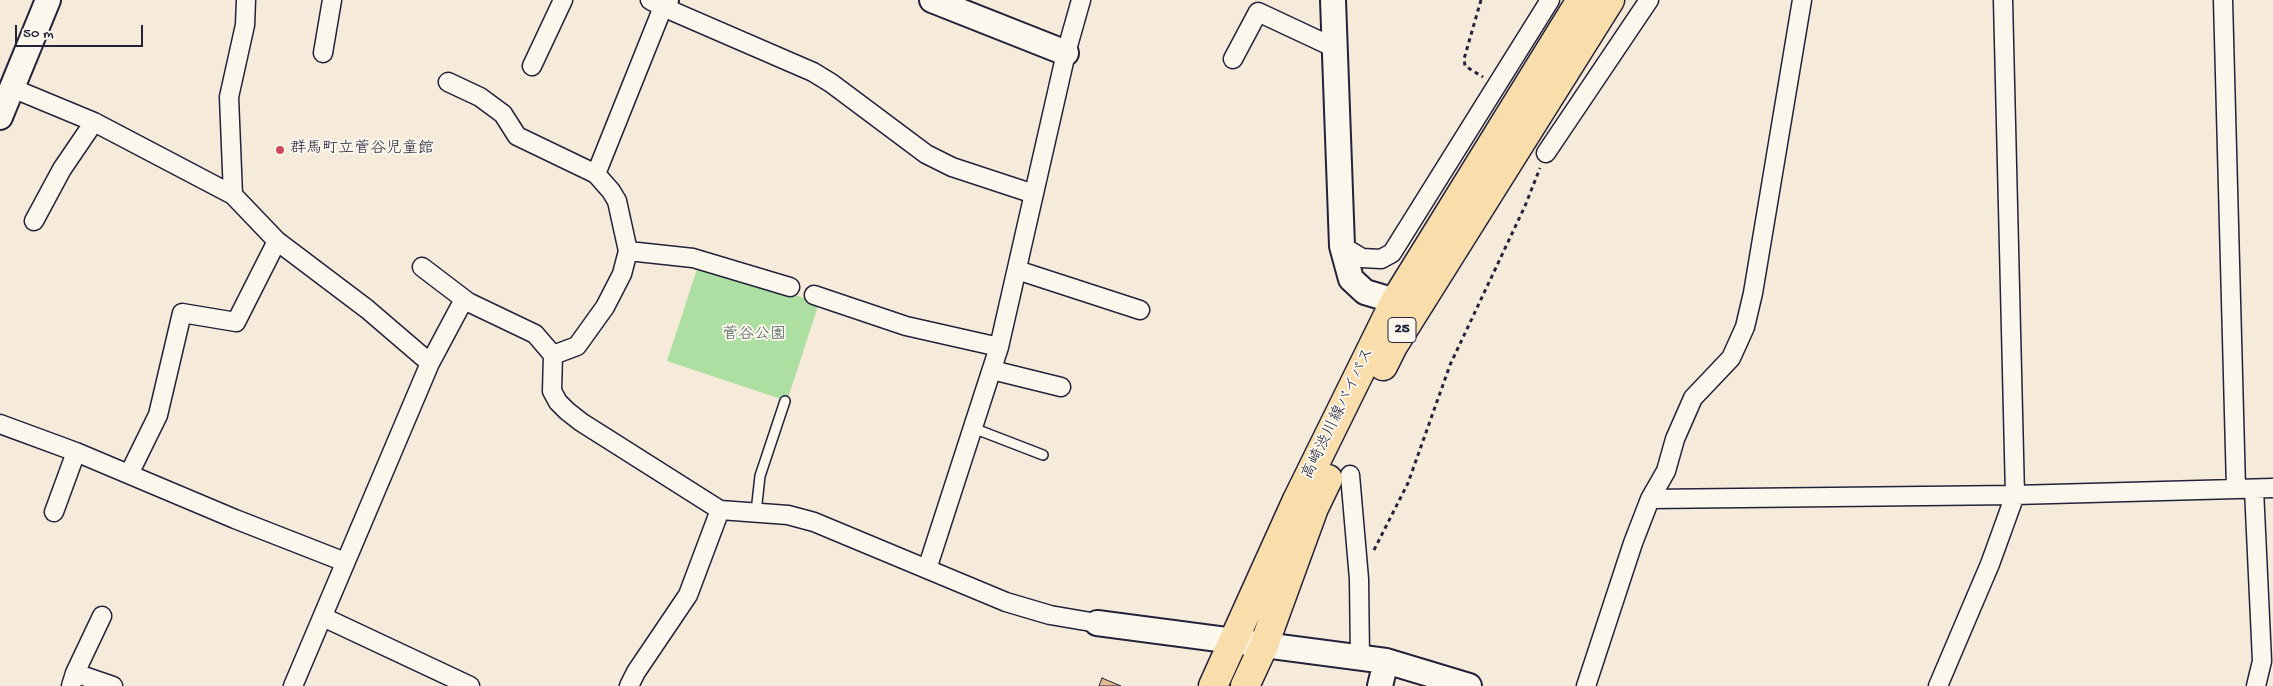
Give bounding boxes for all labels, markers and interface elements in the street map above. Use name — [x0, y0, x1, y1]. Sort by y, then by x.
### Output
scale bar — [18, 15, 145, 47]
text: 50 m — [23, 25, 54, 43]
place label: 群馬町立菅谷児童館 — [290, 140, 434, 160]
marker: 群馬町立菅谷児童館 — [274, 144, 286, 156]
road number: 25 — [1388, 318, 1416, 342]
park label: 菅谷公園 — [722, 326, 786, 346]
street label: 高崎渋川線バイパス — [1299, 345, 1379, 483]

